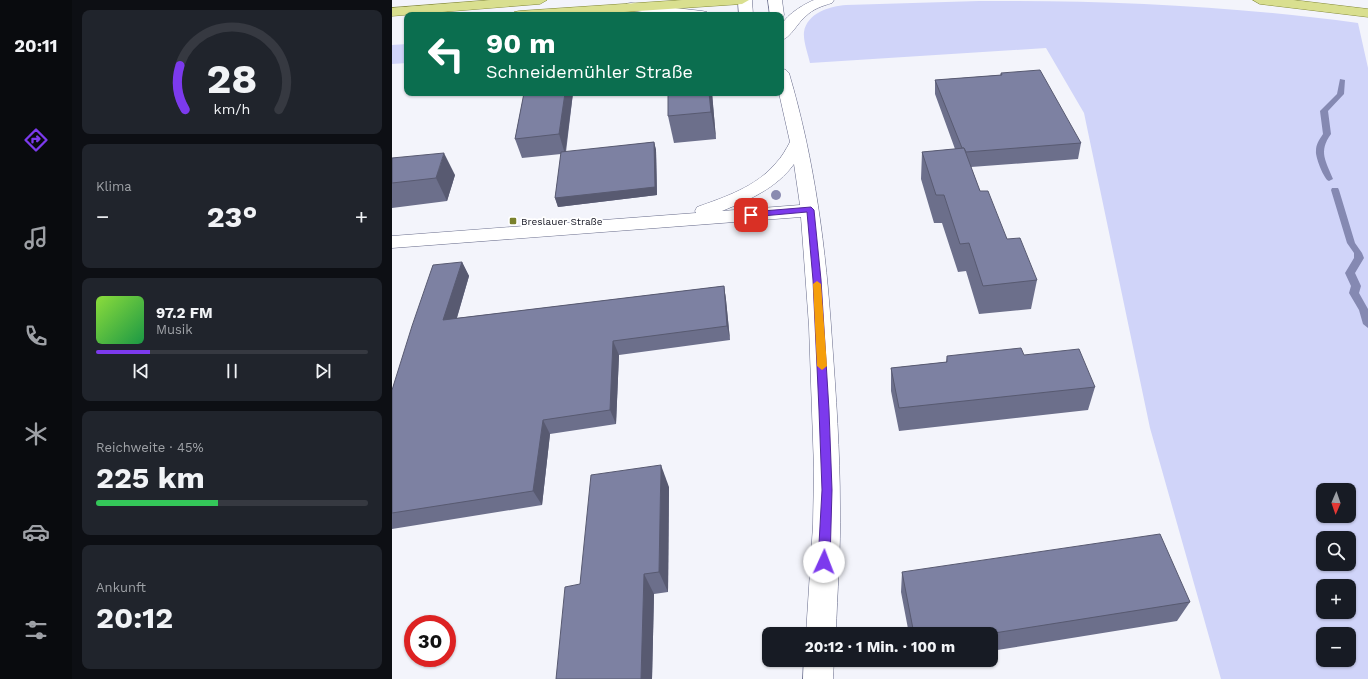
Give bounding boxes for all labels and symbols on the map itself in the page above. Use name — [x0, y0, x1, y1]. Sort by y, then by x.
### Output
pin — [734, 198, 768, 232]
marker: Breslauer Straße — [508, 216, 518, 226]
place label: Breslauer Straße — [521, 216, 603, 227]
north arrow — [1316, 483, 1356, 523]
position arrow — [803, 541, 845, 583]
speed limit sign: 30 — [404, 615, 456, 667]

